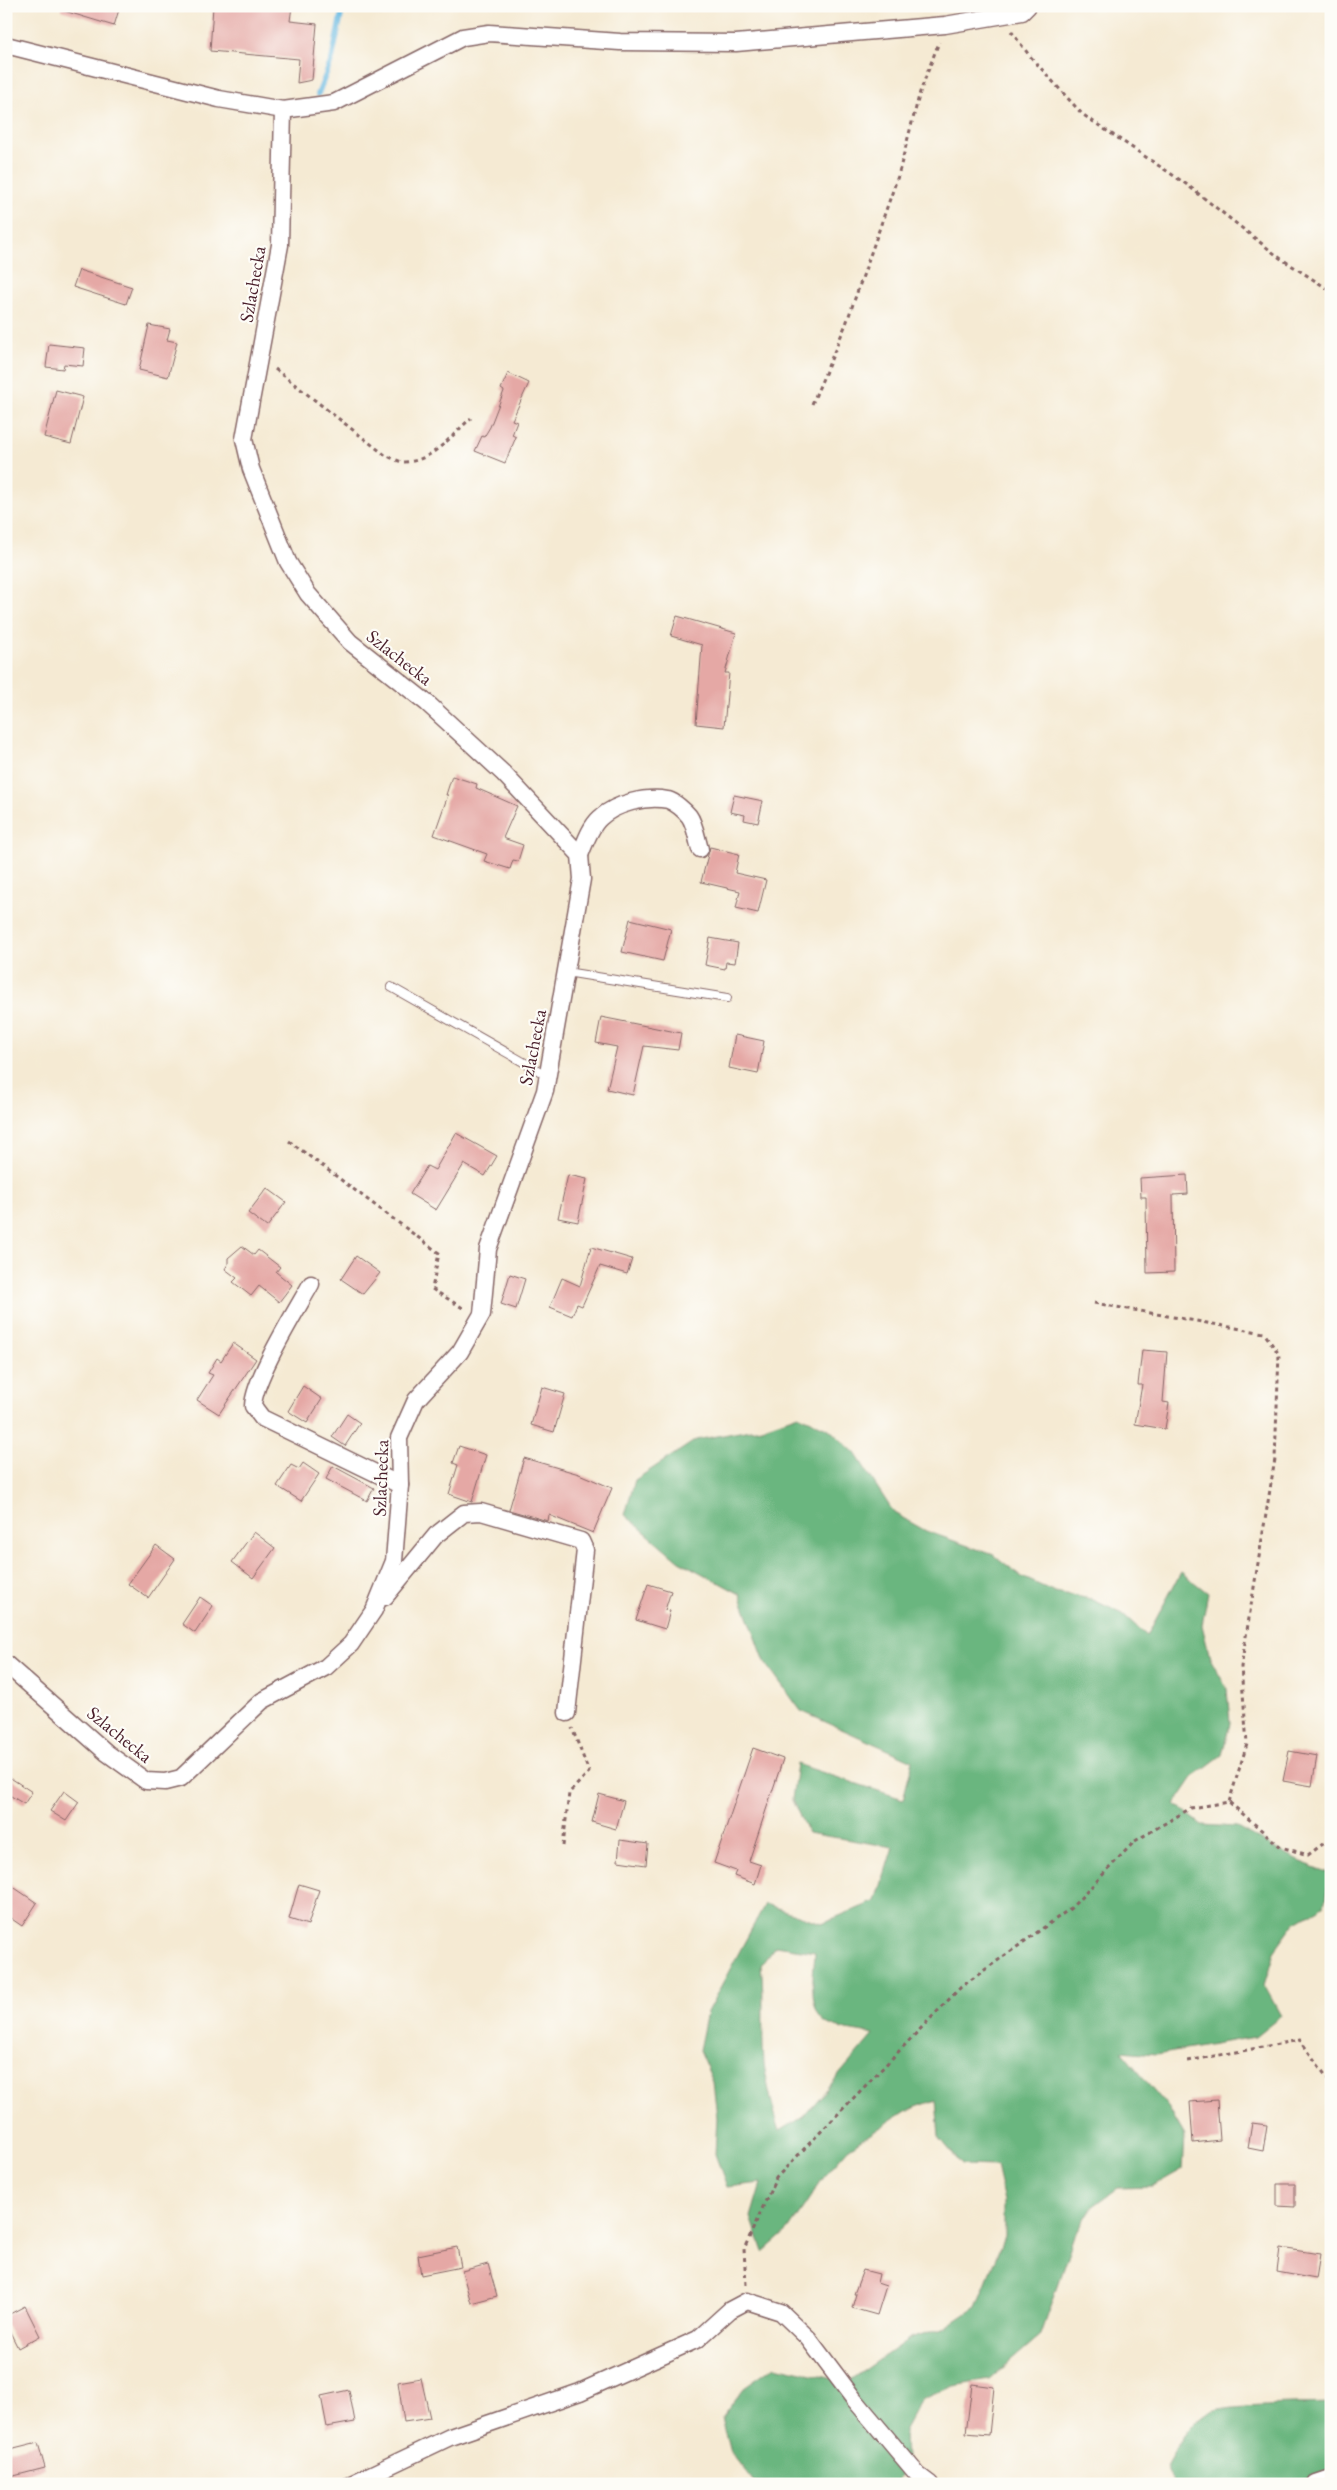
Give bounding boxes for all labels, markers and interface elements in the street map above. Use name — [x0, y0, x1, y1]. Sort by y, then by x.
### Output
street label: Szlachecka — [233, 244, 272, 324]
street label: Szlachecka — [362, 624, 438, 691]
street label: Szlachecka — [513, 1006, 552, 1087]
street label: Szlachecka — [367, 1439, 394, 1517]
street label: Szlachecka — [82, 1700, 158, 1769]

